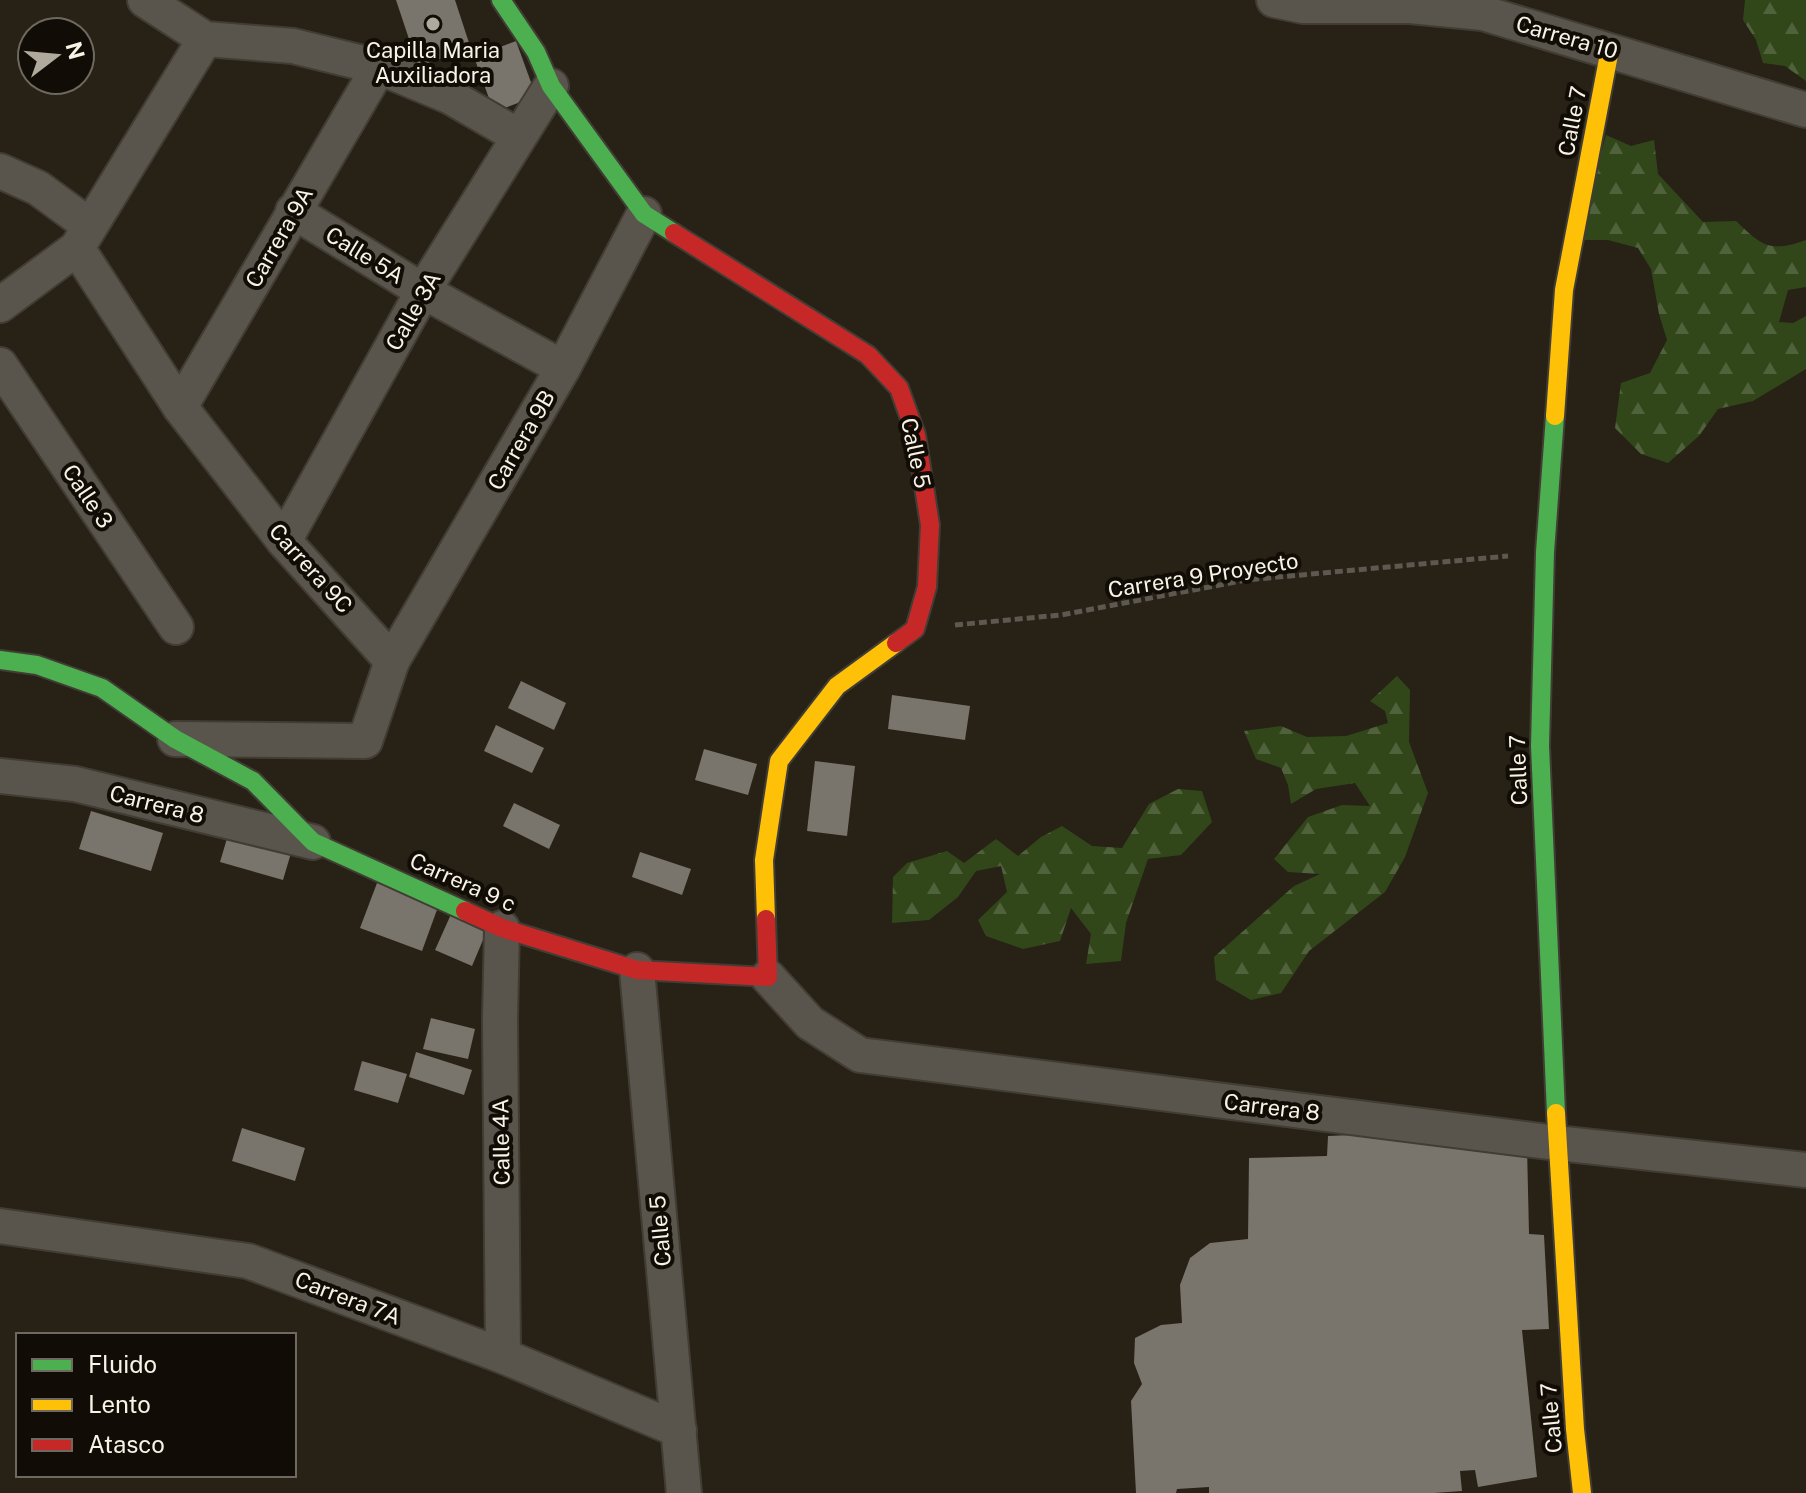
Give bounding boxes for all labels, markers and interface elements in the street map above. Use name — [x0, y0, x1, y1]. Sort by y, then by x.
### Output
street label: Carrera 10 — [1513, 10, 1621, 64]
marker: Capilla Maria Auxiliadora — [424, 15, 442, 33]
north arrow — [16, 16, 96, 96]
place label: Capilla Maria Auxiliadora — [366, 37, 500, 88]
text: N — [60, 39, 90, 62]
street label: Calle 7 — [1553, 84, 1591, 158]
street label: Carrera 9A — [240, 182, 318, 292]
street label: Calle 5A — [321, 221, 409, 289]
street label: Calle 3A — [380, 267, 446, 355]
street label: Carrera 9B — [482, 385, 560, 495]
street label: Calle 5 — [896, 415, 936, 491]
street label: Calle 3 — [57, 459, 119, 533]
street label: Carrera 9C — [264, 518, 358, 618]
street label: Carrera 9 Proyecto — [1106, 547, 1300, 603]
street label: Calle 7 — [1504, 734, 1532, 806]
street label: Carrera 8 — [107, 780, 207, 828]
street label: Carrera 9 c — [406, 847, 520, 917]
street label: Carrera 8 — [1222, 1088, 1322, 1126]
street label: Calle 4A — [487, 1098, 515, 1186]
street label: Calle 5 — [644, 1194, 676, 1268]
street label: Carrera 7A — [291, 1266, 405, 1330]
legend — [16, 1333, 296, 1477]
text: Fluido — [88, 1350, 157, 1378]
street label: Calle 7 — [1535, 1382, 1567, 1454]
text: Lento — [88, 1390, 151, 1418]
text: Atasco — [88, 1430, 165, 1458]

